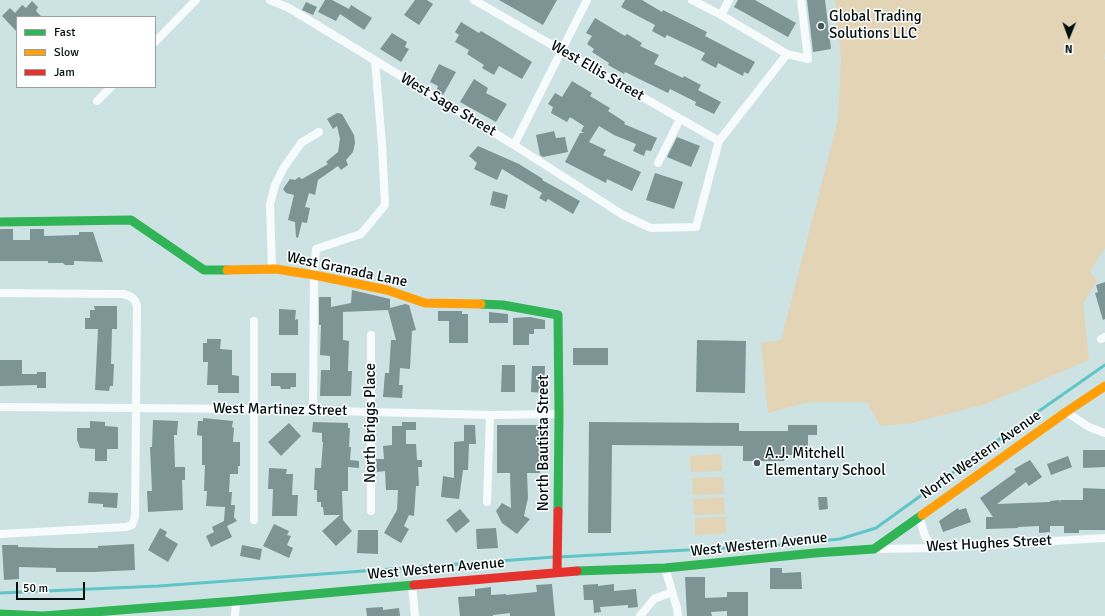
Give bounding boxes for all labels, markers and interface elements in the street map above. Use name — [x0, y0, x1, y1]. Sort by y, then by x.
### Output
place label: Global Trading Solutions LLC — [829, 8, 922, 43]
legend — [16, 16, 156, 88]
north arrow — [1049, 16, 1089, 56]
marker: Global Trading Solutions LLC — [816, 21, 826, 31]
text: Fast — [54, 25, 75, 40]
street label: West Ellis Street — [547, 37, 647, 105]
text: N — [1065, 42, 1073, 55]
text: Slow — [54, 45, 79, 60]
text: Jam — [54, 65, 75, 80]
street label: West Sage Street — [397, 69, 499, 141]
street label: West Granada Lane — [285, 248, 409, 292]
street label: North Briggs Place — [362, 363, 380, 483]
street label: North Bautista Street — [535, 375, 553, 511]
street label: West Martinez Street — [213, 400, 347, 420]
street label: North Western Avenue — [917, 407, 1045, 503]
place label: A.J. Mitchell Elementary School — [765, 445, 886, 480]
marker: A.J. Mitchell Elementary School — [752, 458, 762, 468]
street label: West Western Avenue — [690, 529, 828, 561]
street label: West Hughes Street — [926, 532, 1052, 556]
street label: West Western Avenue — [367, 554, 505, 584]
scale bar — [18, 574, 87, 600]
text: 50 m — [23, 581, 48, 596]

